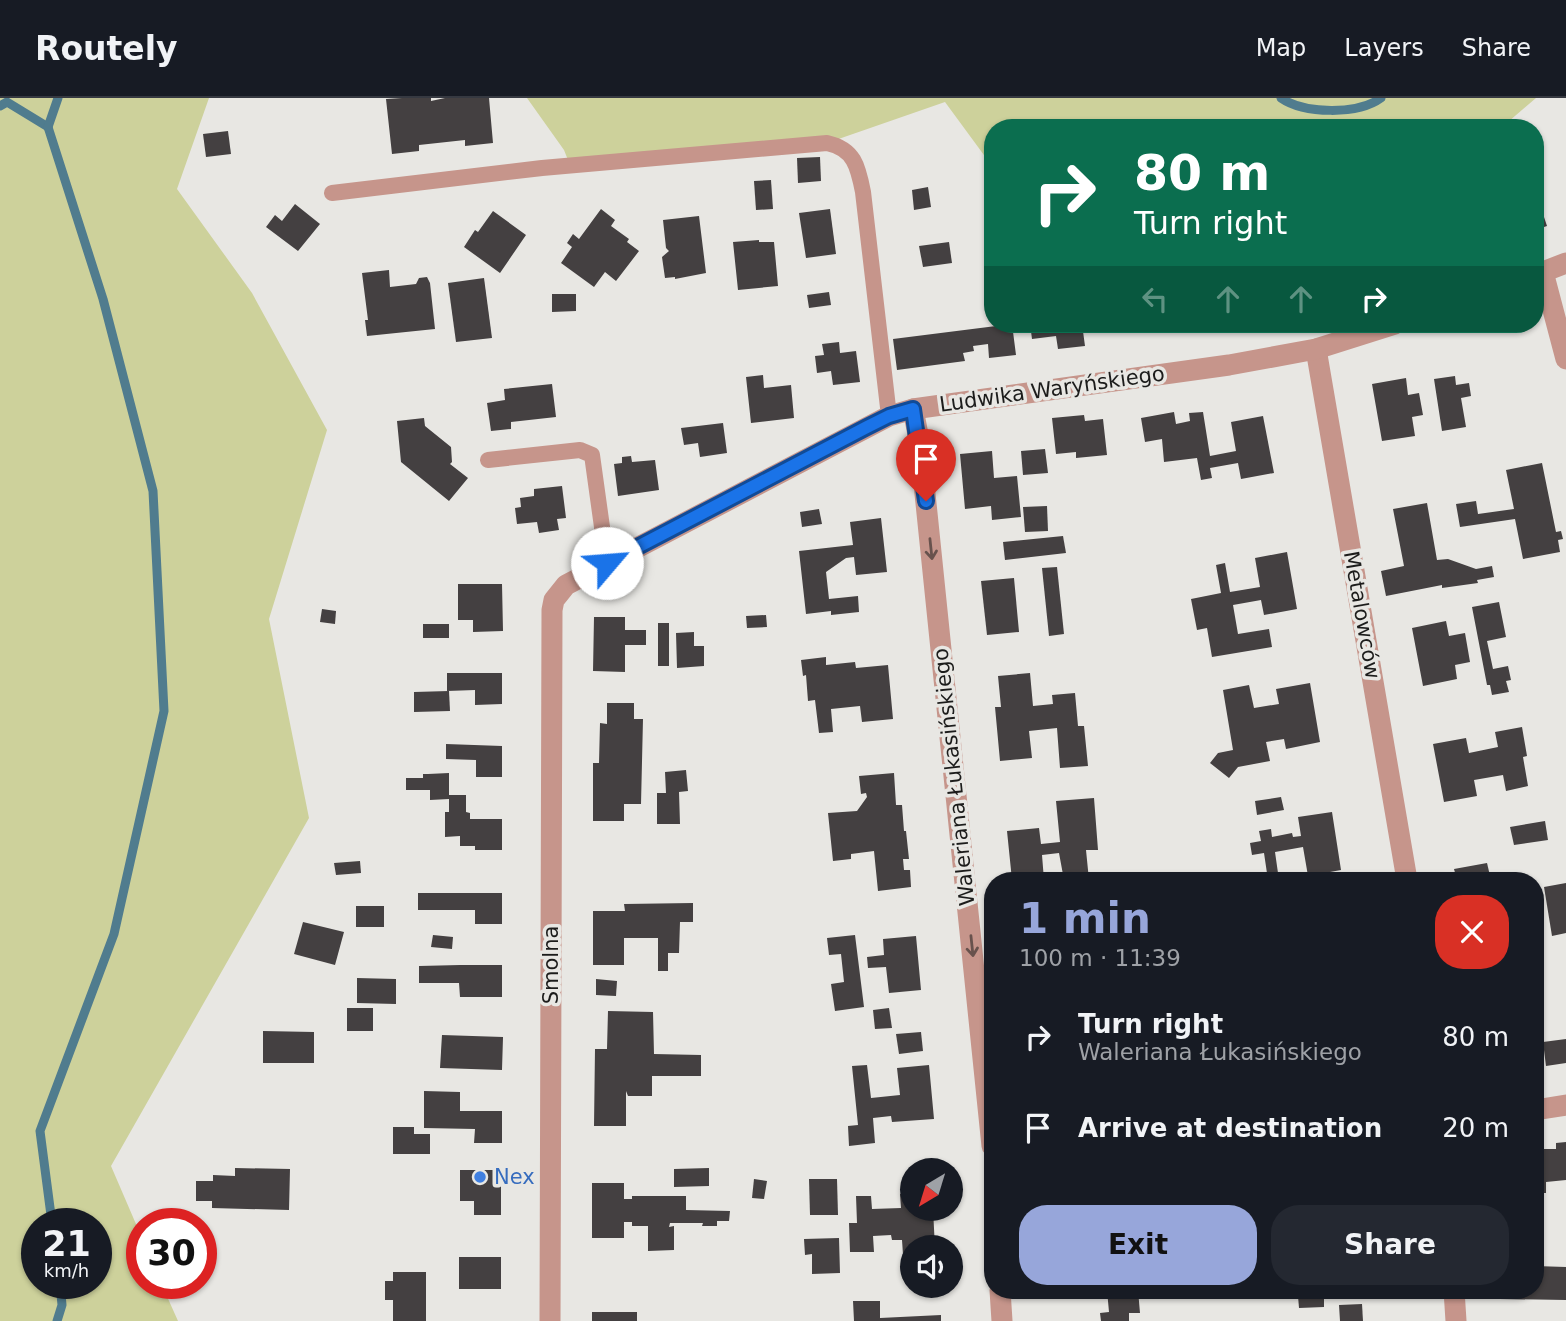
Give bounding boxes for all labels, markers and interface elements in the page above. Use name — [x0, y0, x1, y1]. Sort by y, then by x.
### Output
text: Routely — [35, 29, 178, 68]
text: Map — [1256, 34, 1306, 62]
text: Layers — [1344, 34, 1424, 62]
text: Share — [1462, 34, 1531, 62]
text: 80 m — [1134, 145, 1270, 202]
icon: right — [1019, 147, 1110, 238]
text: Turn right — [1134, 204, 1287, 242]
icon: left — [1136, 280, 1174, 318]
icon: ahead — [1209, 280, 1247, 318]
icon: ahead — [1282, 280, 1320, 318]
icon: right — [1355, 280, 1393, 318]
street label: Ludwika Waryńskiego — [938, 361, 1166, 417]
pin — [896, 429, 956, 501]
icon: arrive — [907, 440, 945, 478]
position arrow — [570, 526, 644, 600]
one-way arrow — [924, 537, 937, 560]
street label: Metalowców — [1339, 549, 1385, 681]
street label: Waleriana Łukasińskiego — [929, 647, 979, 907]
text: 1 min — [1019, 894, 1151, 943]
button: close — [1435, 895, 1509, 969]
street label: Smolna — [539, 926, 563, 1004]
one-way arrow — [966, 934, 979, 957]
text: 100 m · 11:39 — [1019, 945, 1181, 971]
text: Turn right — [1078, 1009, 1223, 1039]
icon: right — [1019, 1018, 1057, 1056]
text: 80 m — [1442, 1022, 1509, 1052]
text: Waleriana Łukasińskiego — [1078, 1039, 1362, 1065]
icon: arrive — [1019, 1109, 1057, 1147]
text: Arrive at destination — [1078, 1113, 1382, 1143]
text: 20 m — [1442, 1113, 1509, 1143]
north arrow — [900, 1158, 962, 1222]
map controls — [900, 1158, 963, 1298]
place label: Nex — [494, 1165, 535, 1189]
marker: Nex — [472, 1169, 488, 1185]
button: Exit — [1019, 1205, 1257, 1285]
button: Share — [1271, 1205, 1509, 1285]
speed limit sign: 30 — [126, 1208, 217, 1299]
text: 21 — [42, 1224, 91, 1264]
button: sound — [900, 1235, 963, 1298]
text: km/h — [44, 1260, 89, 1281]

